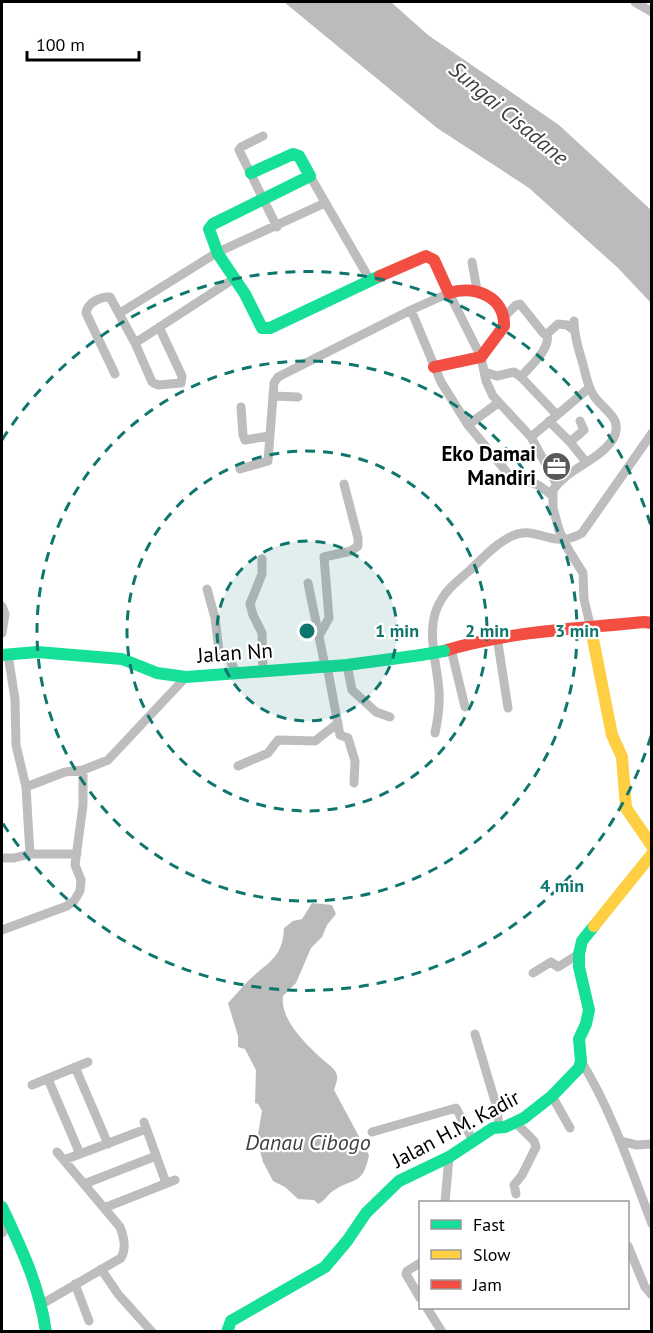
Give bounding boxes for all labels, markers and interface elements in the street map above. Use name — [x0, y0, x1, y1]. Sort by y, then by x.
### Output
scale bar — [27, 24, 140, 62]
text: 100 m — [36, 33, 85, 56]
water label: Sungai Cisadane — [444, 55, 575, 172]
place label: Eko Damai Mandiri — [441, 440, 536, 491]
office icon: Eko Damai Mandiri — [541, 450, 573, 482]
text: 1 min — [375, 619, 419, 642]
text: 2 min — [465, 619, 509, 642]
text: 3 min — [555, 619, 599, 642]
centre of rings — [297, 621, 317, 641]
street label: Jalan Nn — [195, 636, 274, 669]
text: 4 min — [540, 874, 584, 897]
street label: Jalan H.M. Kadir — [386, 1084, 524, 1174]
water label: Danau Cibogo — [245, 1128, 371, 1156]
legend — [419, 1201, 629, 1309]
text: Fast — [473, 1213, 505, 1236]
text: Slow — [473, 1243, 511, 1266]
text: Jam — [472, 1273, 502, 1296]

